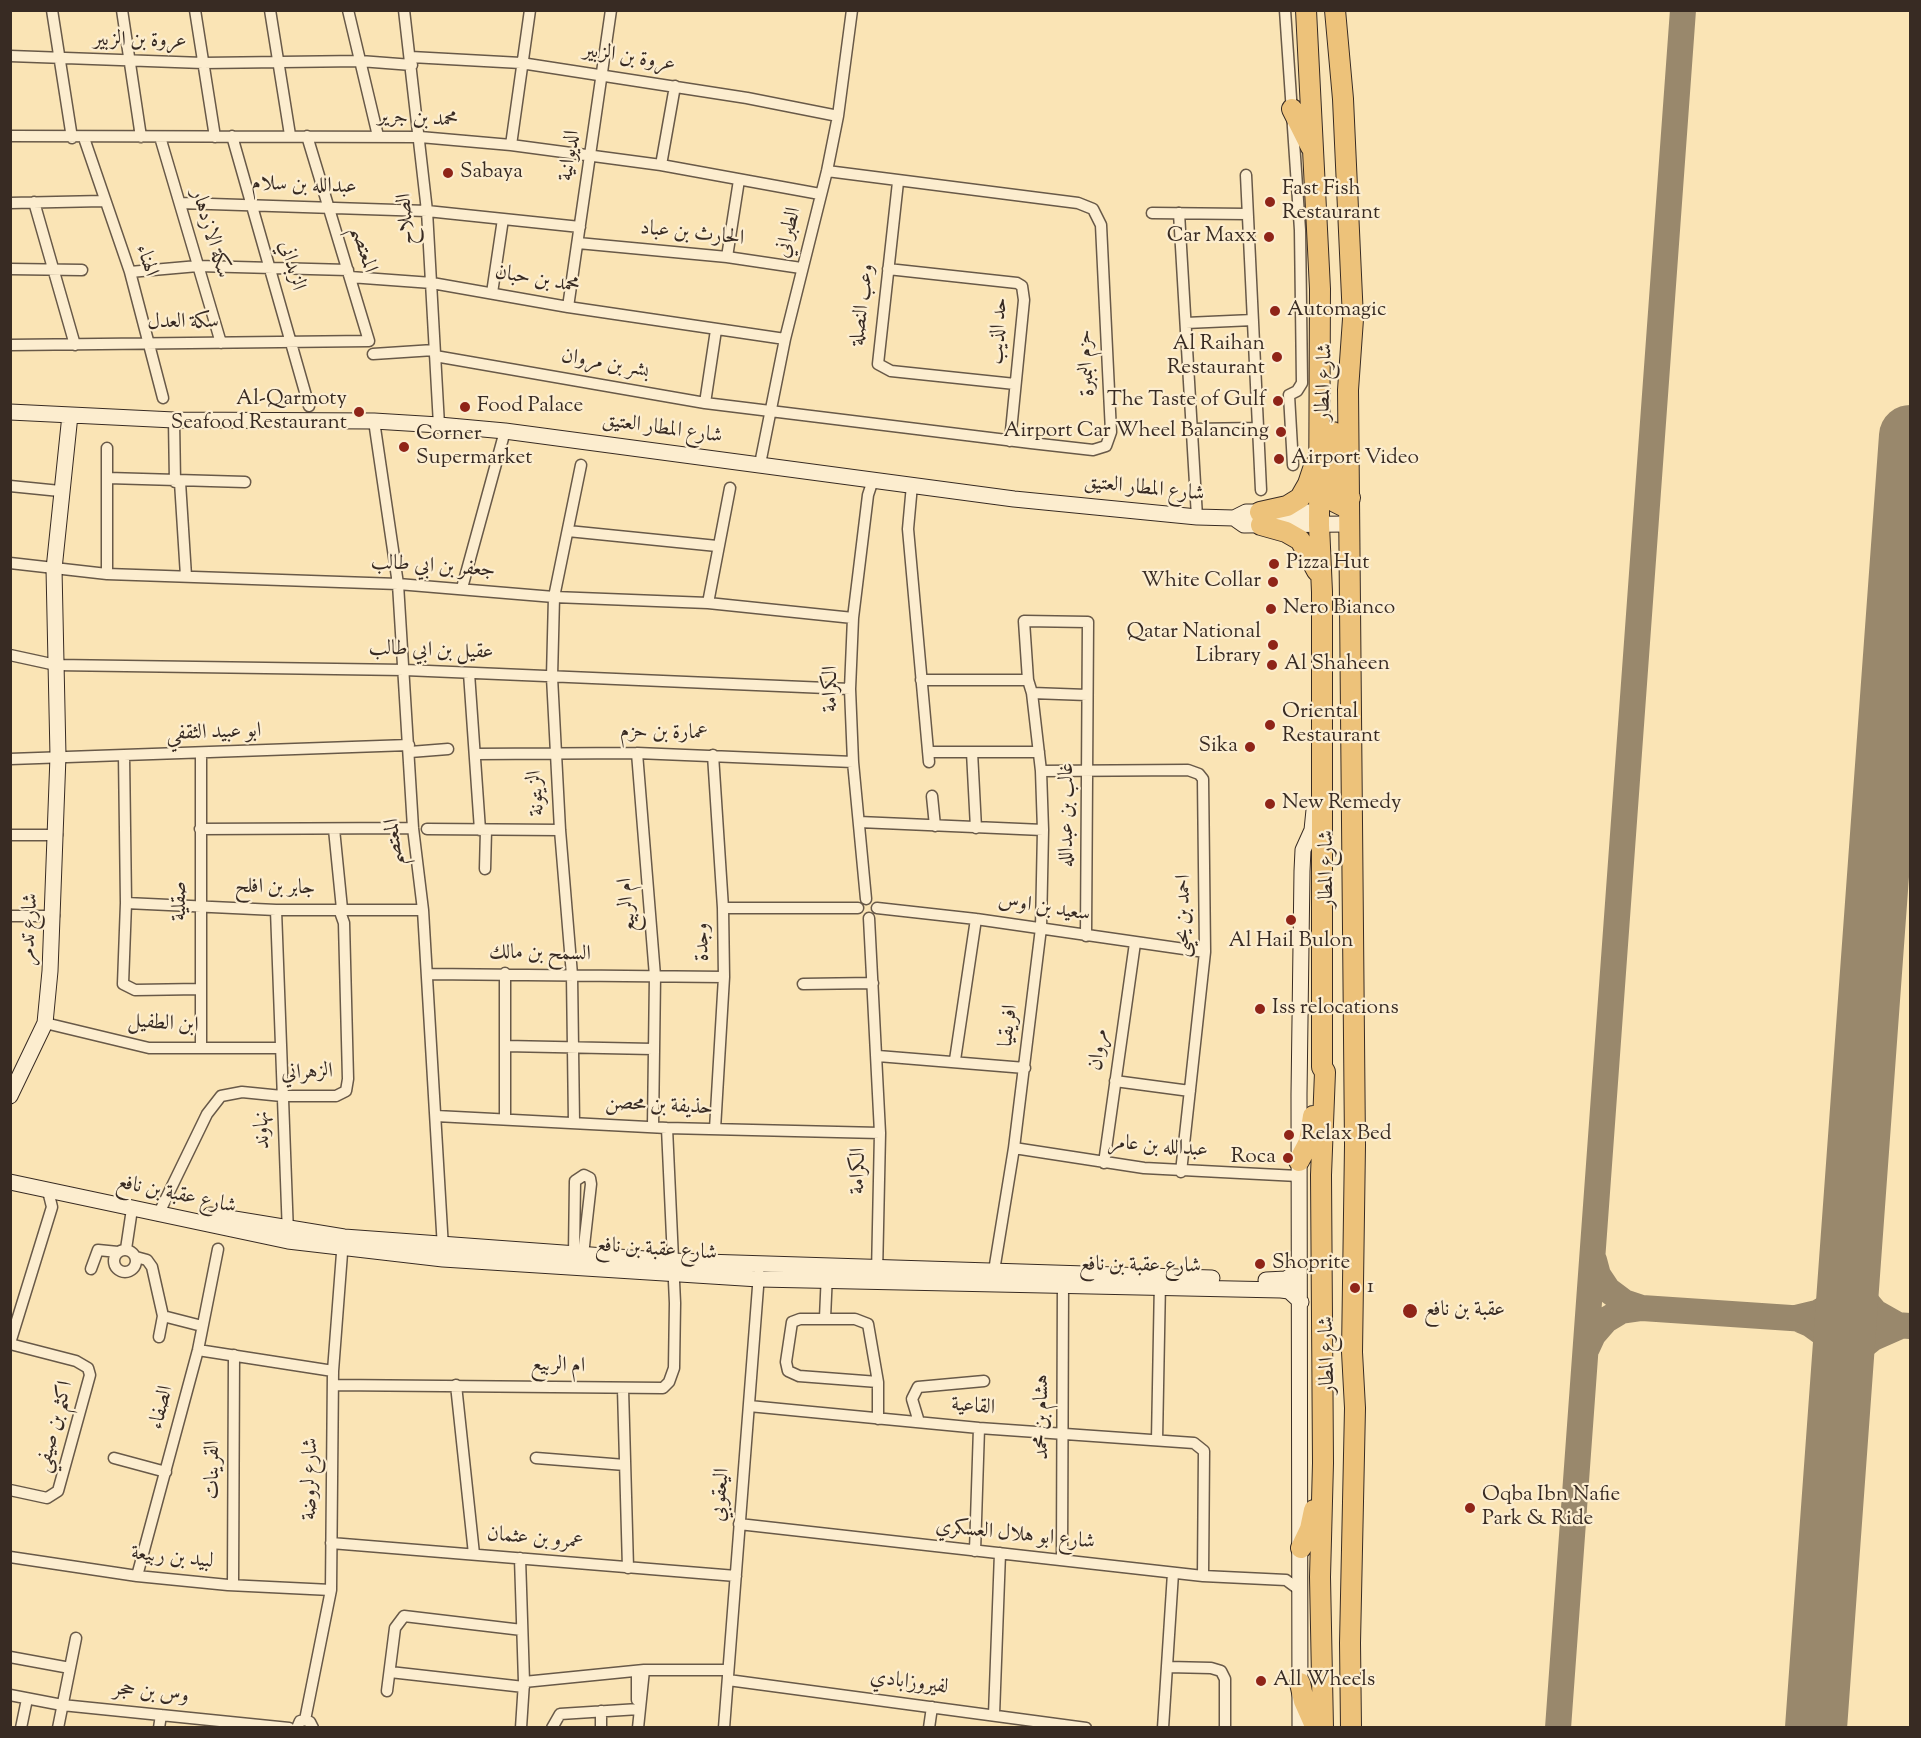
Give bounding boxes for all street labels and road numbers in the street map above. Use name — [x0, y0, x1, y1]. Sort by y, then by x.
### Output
street label: عروة بن الزبير — [93, 29, 187, 55]
street label: عروة بن الزبير — [581, 39, 677, 79]
street label: محمد بن جرير — [377, 105, 459, 135]
street label: الديوانية — [555, 129, 587, 183]
street label: عبدالله بن سلام — [251, 173, 357, 201]
street label: سكة الازدهار — [184, 186, 234, 282]
street label: الصلاح — [393, 192, 423, 246]
street label: الطبراني — [772, 205, 808, 261]
street label: الحارث بن عباد — [639, 217, 745, 253]
street label: المعتصم — [343, 224, 381, 276]
street label: الزبداني — [271, 238, 309, 294]
street label: الهناء — [128, 242, 162, 280]
street label: محمد بن حبان — [493, 261, 581, 301]
street label: وعب النصلة — [846, 263, 882, 347]
street label: حد الذيب — [985, 297, 1015, 365]
street label: سكة العدل — [147, 310, 219, 336]
street label: حزم البمبرة — [1074, 329, 1102, 397]
street label: شارع المطار — [1312, 343, 1340, 421]
street label: بشر بن مروان — [559, 345, 651, 385]
street label: شارع المطار العتيق — [600, 409, 724, 451]
street label: شارع المطار العتيق — [1082, 471, 1206, 509]
street label: جعفر بن ابي طالب — [370, 551, 496, 585]
street label: عقيل بن ابي طالب — [368, 637, 494, 667]
street label: الكرامة — [819, 666, 845, 712]
street label: ابو عبيد الثقفي — [166, 720, 262, 748]
street label: عمارة بن حزم — [620, 721, 708, 747]
street label: غالب بن عبدالله — [1055, 763, 1081, 867]
street label: الزيتونة — [524, 769, 552, 817]
street label: المعتصم — [381, 817, 411, 867]
street label: شارع المطار — [1315, 830, 1341, 908]
street label: احمد بن يحيى — [1172, 874, 1198, 958]
street label: جابر بن افلح — [235, 876, 315, 902]
street label: ام الربيع — [614, 877, 644, 933]
street label: صقلية — [168, 881, 194, 921]
street label: سعيد بن اوس — [996, 889, 1092, 929]
street label: شارع تدمر — [17, 892, 45, 966]
street label: وجدة — [691, 922, 717, 962]
street label: السمح بن مالك — [489, 942, 591, 968]
street label: افريقيا — [995, 1003, 1025, 1049]
street label: ابن الطفيل — [127, 1010, 199, 1040]
street label: مروان — [1085, 1027, 1115, 1073]
street label: الزهراني — [281, 1061, 333, 1087]
street label: حذيفة بن محصن — [604, 1092, 714, 1122]
street label: نهاوند — [251, 1111, 277, 1149]
street label: عبدالله بن عامر — [1107, 1131, 1209, 1165]
street label: الكرامة — [847, 1147, 873, 1195]
street label: شارع عقبة بن نافع — [114, 1171, 238, 1221]
street label: شارع عقبة بن نافع — [594, 1234, 718, 1268]
street label: شارع عقبة بن نافع — [1079, 1253, 1201, 1281]
street label: شارع المطار — [1316, 1316, 1342, 1394]
street label: ام الربيع — [530, 1353, 586, 1381]
street label: هشام بن محمد — [1030, 1374, 1056, 1460]
street label: اكثم بن صيفي — [32, 1379, 80, 1475]
street label: الصفاء — [145, 1384, 181, 1432]
street label: القاعية — [950, 1394, 996, 1422]
street label: شارع لروضة — [299, 1437, 325, 1521]
street label: القرينات — [201, 1440, 227, 1500]
street label: اليعقوبي — [707, 1467, 737, 1523]
street label: شارع ابو هلال العسكري — [934, 1515, 1096, 1557]
street label: عمرو بن عثمان — [486, 1523, 584, 1557]
street label: لبيد بن ربيعة — [129, 1542, 215, 1576]
street label: لفيروزابادي — [868, 1666, 950, 1702]
street label: وس بن حجر — [112, 1678, 190, 1710]

